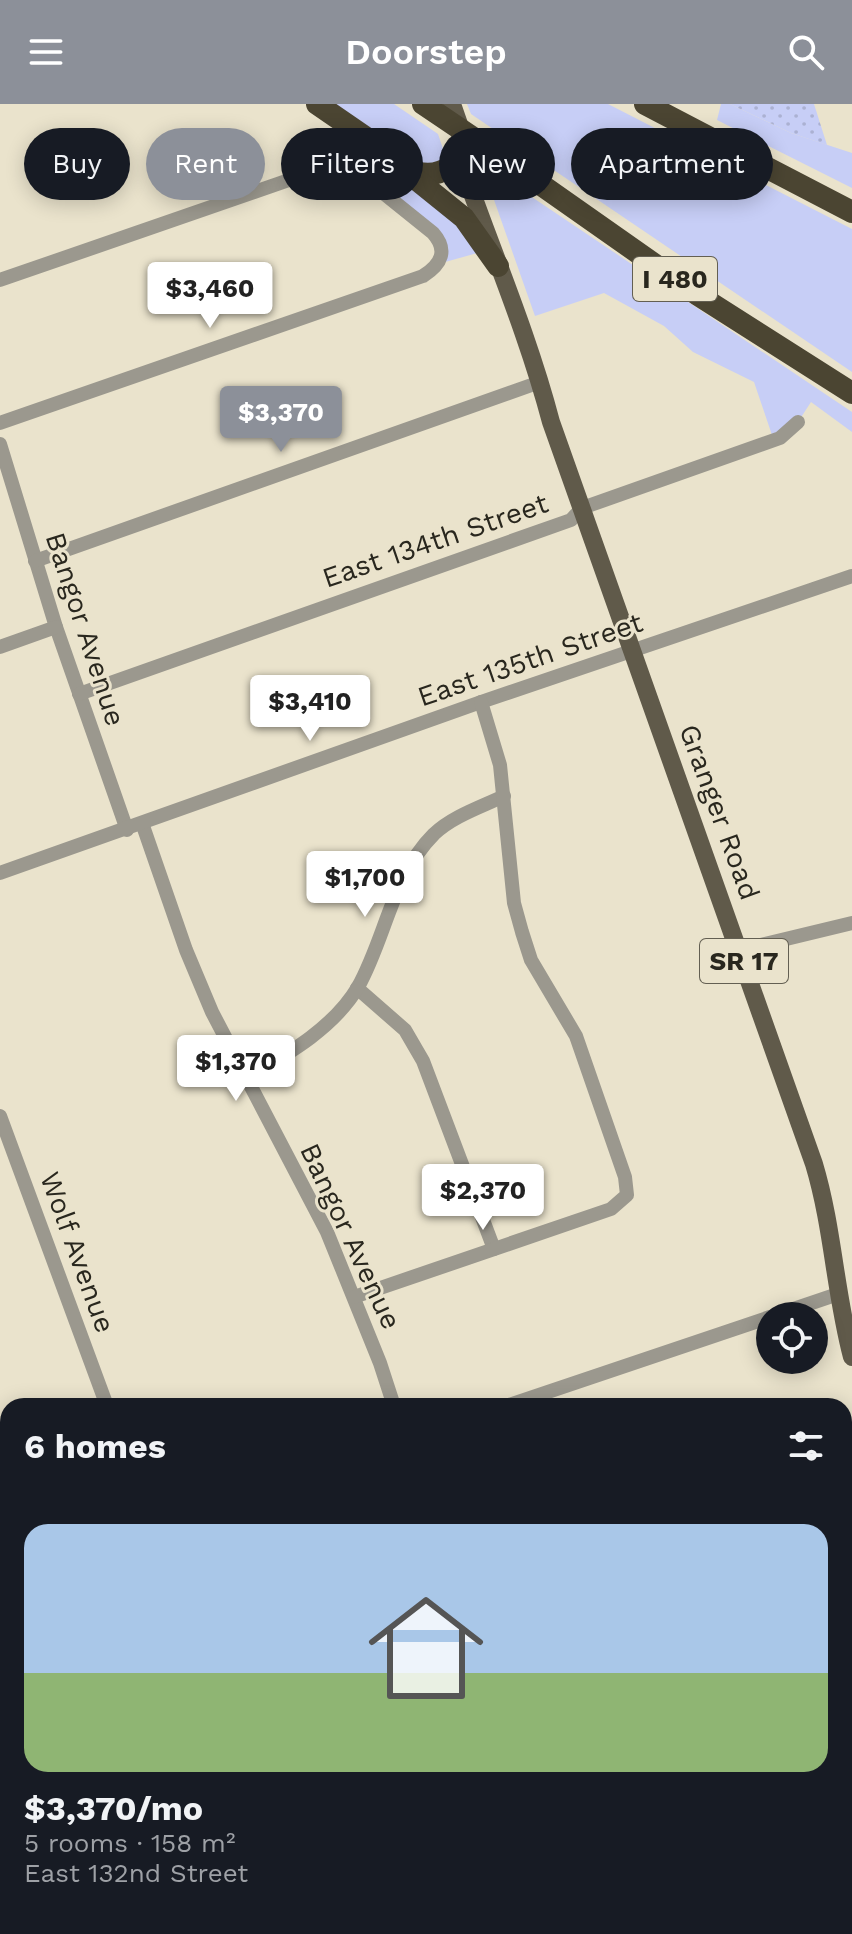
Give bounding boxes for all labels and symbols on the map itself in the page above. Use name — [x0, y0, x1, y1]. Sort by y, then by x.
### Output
road number: I 480 — [633, 257, 717, 301]
pin: $3,460 — [145, 262, 275, 330]
pin: $3,370 — [216, 386, 346, 454]
street label: East 134th Street — [318, 486, 553, 595]
street label: Bangor Avenue — [39, 528, 132, 730]
street label: East 135th Street — [413, 605, 647, 713]
pin: $3,410 — [245, 675, 375, 743]
street label: Granger Road — [673, 720, 767, 904]
pin: $1,700 — [300, 851, 430, 919]
road number: SR 17 — [700, 939, 788, 983]
pin: $1,370 — [171, 1035, 301, 1103]
street label: Bangor Avenue — [293, 1138, 408, 1334]
pin: $2,370 — [418, 1164, 548, 1232]
street label: Wolf Avenue — [33, 1167, 122, 1337]

